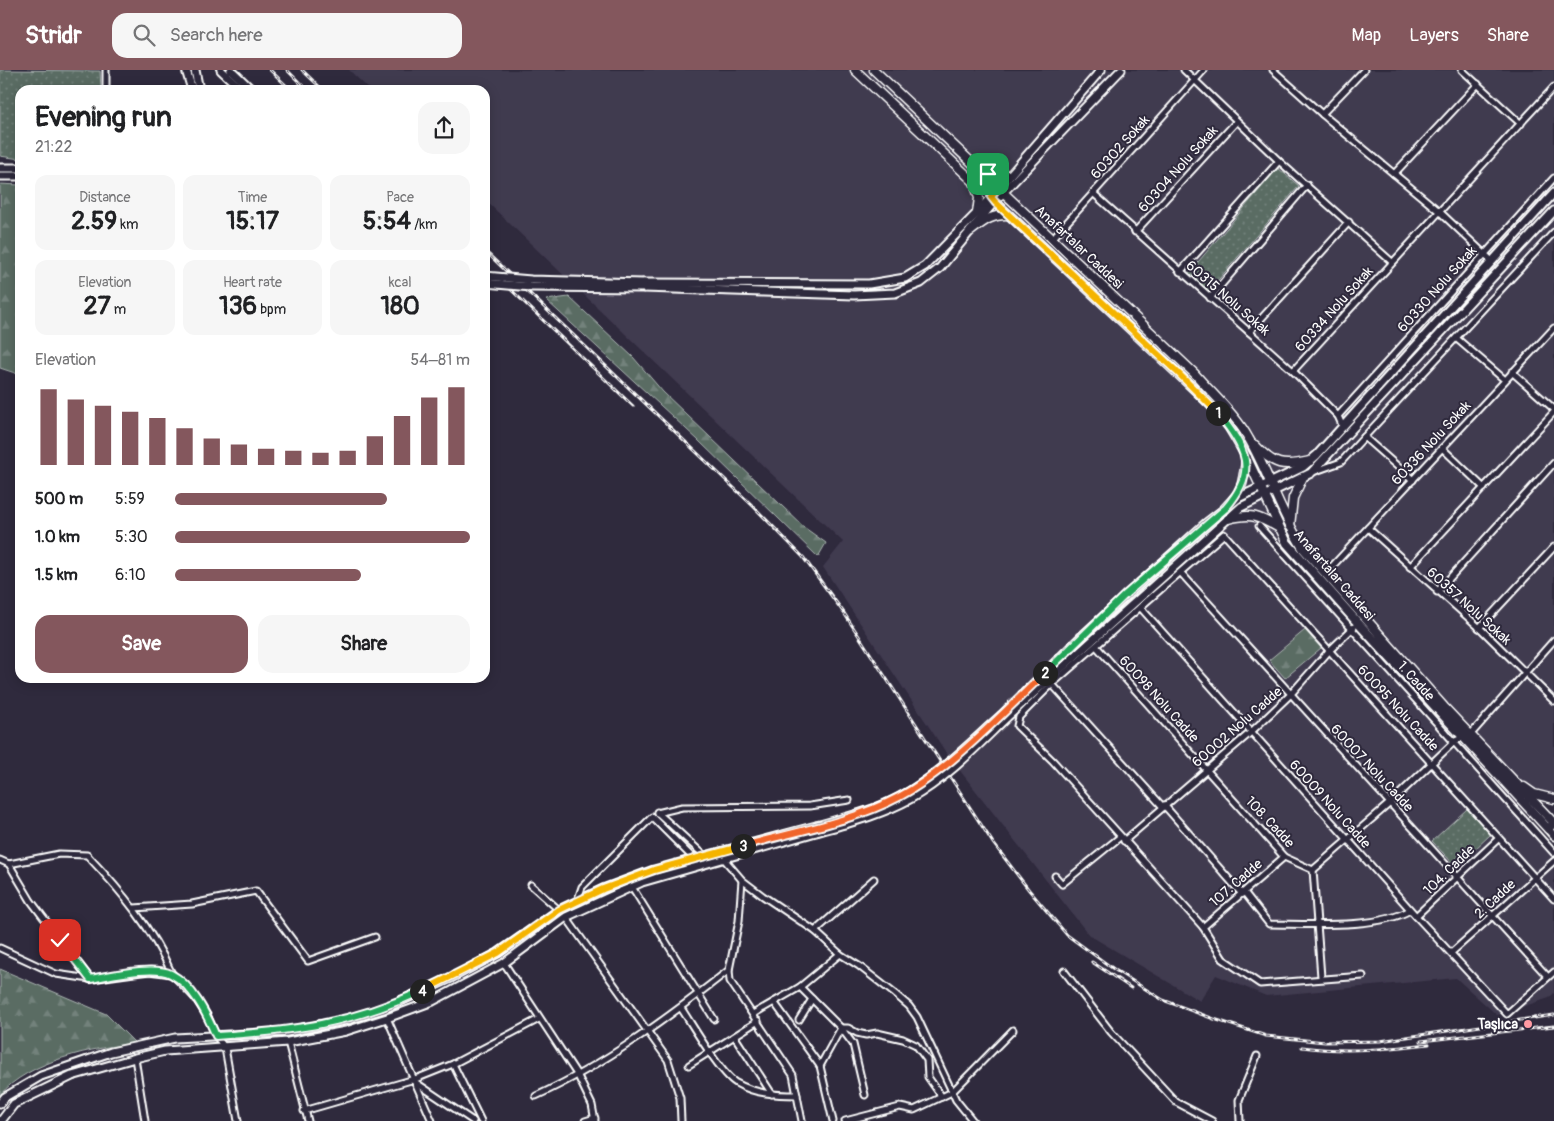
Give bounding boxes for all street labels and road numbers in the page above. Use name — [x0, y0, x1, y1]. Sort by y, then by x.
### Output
street label: 60302 Sokak — [1087, 112, 1153, 182]
street label: 60304 Nolu Sokak — [1135, 122, 1221, 216]
street label: Anafartalar Caddesi — [1031, 202, 1127, 293]
street label: 60330 Nolu Sokak — [1394, 242, 1480, 336]
street label: 60315 Nolu Sokak — [1182, 257, 1274, 339]
street label: 60334 Nolu Sokak — [1291, 263, 1377, 355]
street label: 60336 Nolu Sokak — [1388, 397, 1474, 489]
street label: Anafartalar Caddesi — [1290, 526, 1378, 624]
street label: 60357 Nolu Sokak — [1423, 564, 1515, 648]
street label: 60098 Nolu Cadde — [1116, 652, 1202, 746]
street label: 1. Cadde — [1394, 658, 1438, 704]
street label: 60095 Nolu Cadde — [1354, 661, 1442, 755]
street label: 60002 Nolu Cadde — [1188, 683, 1286, 771]
street label: 60007 Nolu Cadde — [1327, 721, 1417, 815]
street label: 60009 Nolu Cadde — [1286, 756, 1374, 852]
street label: 108. Cadde — [1242, 793, 1298, 851]
street label: 104. Cadde — [1420, 841, 1478, 899]
street label: 107. Cadde — [1206, 855, 1266, 911]
street label: 2. Cadde — [1471, 876, 1519, 922]

